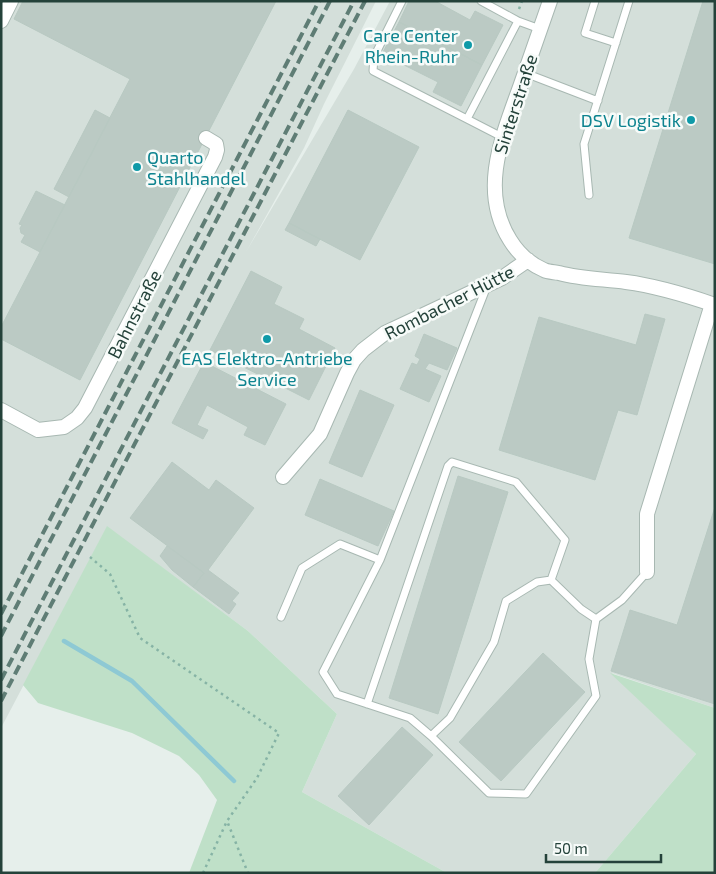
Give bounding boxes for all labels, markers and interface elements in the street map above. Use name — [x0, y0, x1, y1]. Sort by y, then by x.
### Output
place label: Care Center Rhein-Ruhr — [363, 24, 458, 67]
marker: Care Center Rhein-Ruhr — [462, 39, 474, 51]
street label: Sinterstraße — [489, 51, 541, 157]
place label: DSV Logistik — [581, 109, 681, 131]
marker: DSV Logistik — [685, 114, 697, 126]
place label: Quarto Stahlhandel — [147, 146, 246, 189]
marker: Quarto Stahlhandel — [131, 161, 143, 173]
street label: Rombacher Hütte — [380, 260, 518, 344]
street label: Bahnstraße — [102, 266, 166, 362]
marker: EAS Elektro-Antriebe Service — [261, 333, 273, 345]
place label: EAS Elektro-Antriebe Service — [181, 347, 353, 390]
scale bar — [546, 832, 661, 864]
text: 50 m — [554, 839, 588, 857]

